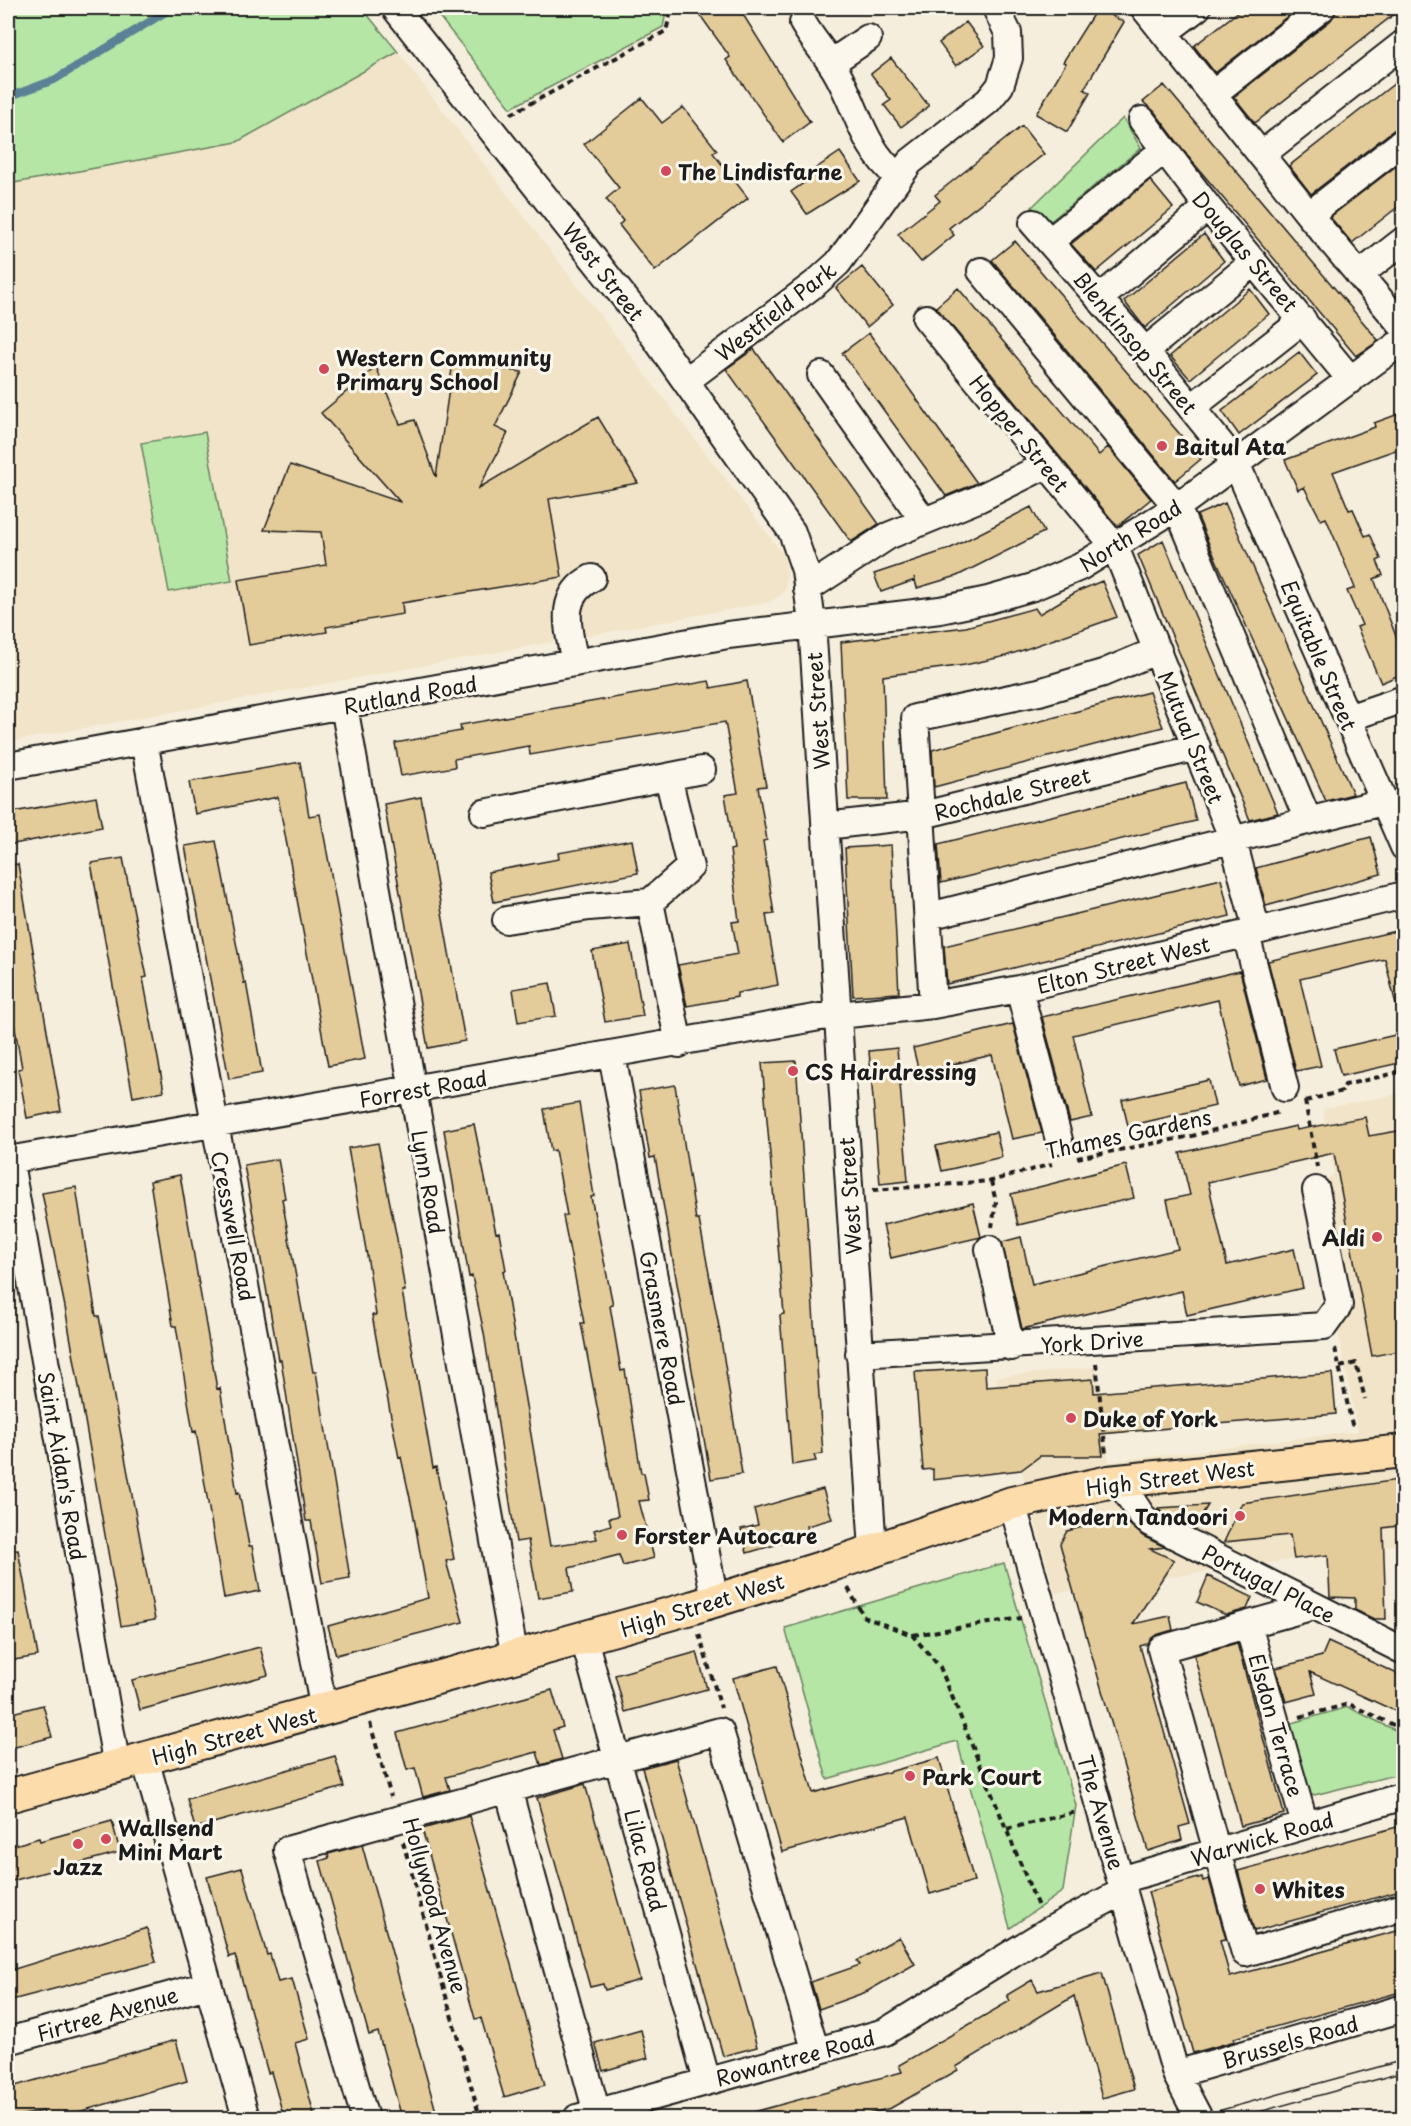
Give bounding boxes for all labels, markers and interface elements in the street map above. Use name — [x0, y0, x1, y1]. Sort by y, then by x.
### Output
place label: The Lindisfarne — [678, 155, 843, 187]
marker: The Lindisfarne — [659, 164, 673, 178]
street label: Douglas Street — [1186, 183, 1306, 319]
street label: West Street — [555, 215, 653, 327]
street label: Westfield Park — [708, 253, 842, 369]
street label: Blenkinsop Street — [1066, 263, 1206, 421]
place label: Western Community Primary School — [336, 341, 551, 397]
marker: Western Community Primary School — [317, 362, 331, 376]
street label: Hopper Street — [962, 367, 1078, 499]
place label: Baitul Ata — [1174, 430, 1286, 462]
marker: Baitul Ata — [1155, 439, 1169, 453]
street label: North Road — [1073, 491, 1187, 579]
street label: Equitable Street — [1274, 575, 1366, 735]
street label: West Street — [797, 651, 837, 771]
street label: Rutland Road — [340, 666, 480, 722]
street label: Mutual Street — [1151, 666, 1233, 808]
street label: Rochdale Street — [931, 758, 1093, 828]
street label: Elton Street West — [1033, 927, 1213, 1001]
place label: CS Hairdressing — [805, 1055, 977, 1087]
street label: Forrest Road — [356, 1061, 490, 1115]
marker: CS Hairdressing — [786, 1064, 800, 1078]
street label: Thames Gardens — [1042, 1100, 1214, 1166]
street label: Lynn Road — [404, 1127, 454, 1237]
street label: West Street — [829, 1136, 869, 1256]
street label: Cresswell Road — [204, 1148, 264, 1304]
place label: Aldi — [1322, 1221, 1365, 1253]
marker: Aldi — [1370, 1230, 1384, 1244]
street label: Grasmere Road — [632, 1248, 694, 1408]
street label: York Drive — [1039, 1321, 1145, 1361]
street label: Saint Aidan's Road — [31, 1369, 95, 1563]
place label: Duke of York — [1083, 1402, 1218, 1434]
marker: Duke of York — [1064, 1411, 1078, 1425]
street label: High Street West — [1084, 1451, 1256, 1503]
place label: Modern Tandoori — [1048, 1500, 1228, 1532]
marker: Modern Tandoori — [1233, 1509, 1247, 1523]
place label: Forster Autocare — [634, 1519, 817, 1551]
marker: Forster Autocare — [615, 1528, 629, 1542]
street label: Portugal Place — [1197, 1536, 1341, 1630]
street label: High Street West — [616, 1564, 788, 1644]
street label: Elsdon Terrace — [1241, 1650, 1313, 1800]
street label: High Street West — [148, 1698, 320, 1772]
street label: The Avenue — [1070, 1751, 1134, 1873]
place label: Park Court — [922, 1760, 1042, 1792]
marker: Park Court — [903, 1769, 917, 1783]
street label: Warwick Road — [1187, 1802, 1337, 1874]
street label: Lilac Road — [617, 1805, 675, 1915]
place label: Wallsend Mini Mart — [118, 1811, 223, 1867]
street label: Hollywood Avenue — [396, 1813, 476, 1997]
marker: Wallsend Mini Mart — [99, 1832, 113, 1846]
marker: Jazz — [71, 1837, 85, 1851]
place label: Jazz — [53, 1850, 103, 1882]
place label: Whites — [1272, 1873, 1345, 1905]
marker: Whites — [1253, 1882, 1267, 1896]
street label: Firtree Avenue — [33, 1978, 181, 2048]
street label: Brussels Road — [1218, 2006, 1362, 2076]
street label: Rowantree Road — [712, 2020, 878, 2094]

